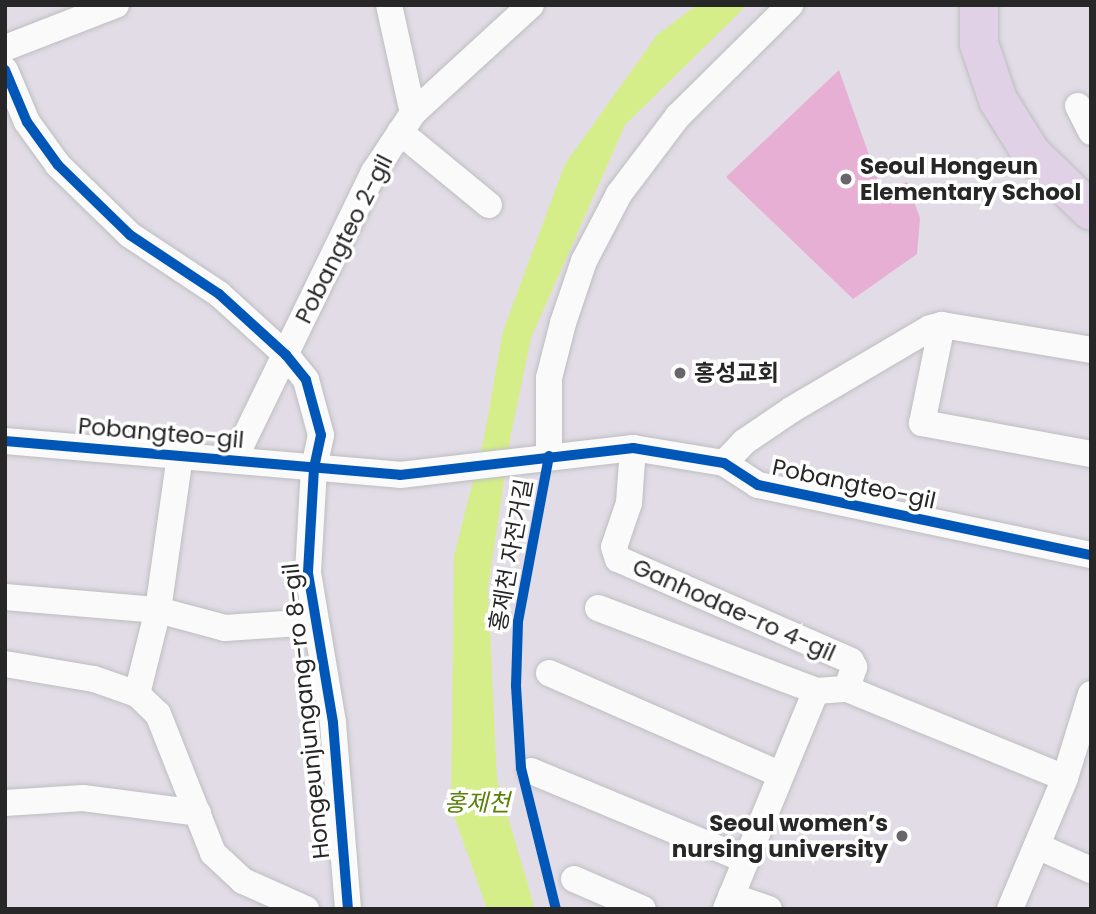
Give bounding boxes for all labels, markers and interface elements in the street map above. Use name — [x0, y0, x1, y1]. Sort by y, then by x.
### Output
street label: Pobangteo 2-gil — [290, 150, 398, 328]
place label: Seoul Hongeun Elementary School — [860, 152, 1081, 206]
marker: Seoul Hongeun Elementary School — [838, 171, 854, 187]
place label: 홍성교회 — [694, 359, 779, 387]
marker: 홍성교회 — [672, 365, 688, 381]
street label: Pobangteo-gil — [77, 412, 245, 454]
street label: Pobangteo-gil — [770, 453, 938, 515]
street label: 홍제천 자전거길 — [484, 477, 538, 633]
street label: Ganhodae-ro 4-gil — [628, 553, 840, 667]
street label: Hongeunjungang-ro 8-gil — [277, 562, 335, 860]
water label: 홍제천 — [444, 789, 510, 817]
place label: Seoul women’s nursing university — [672, 809, 888, 863]
marker: Seoul women’s nursing university — [894, 828, 910, 844]

